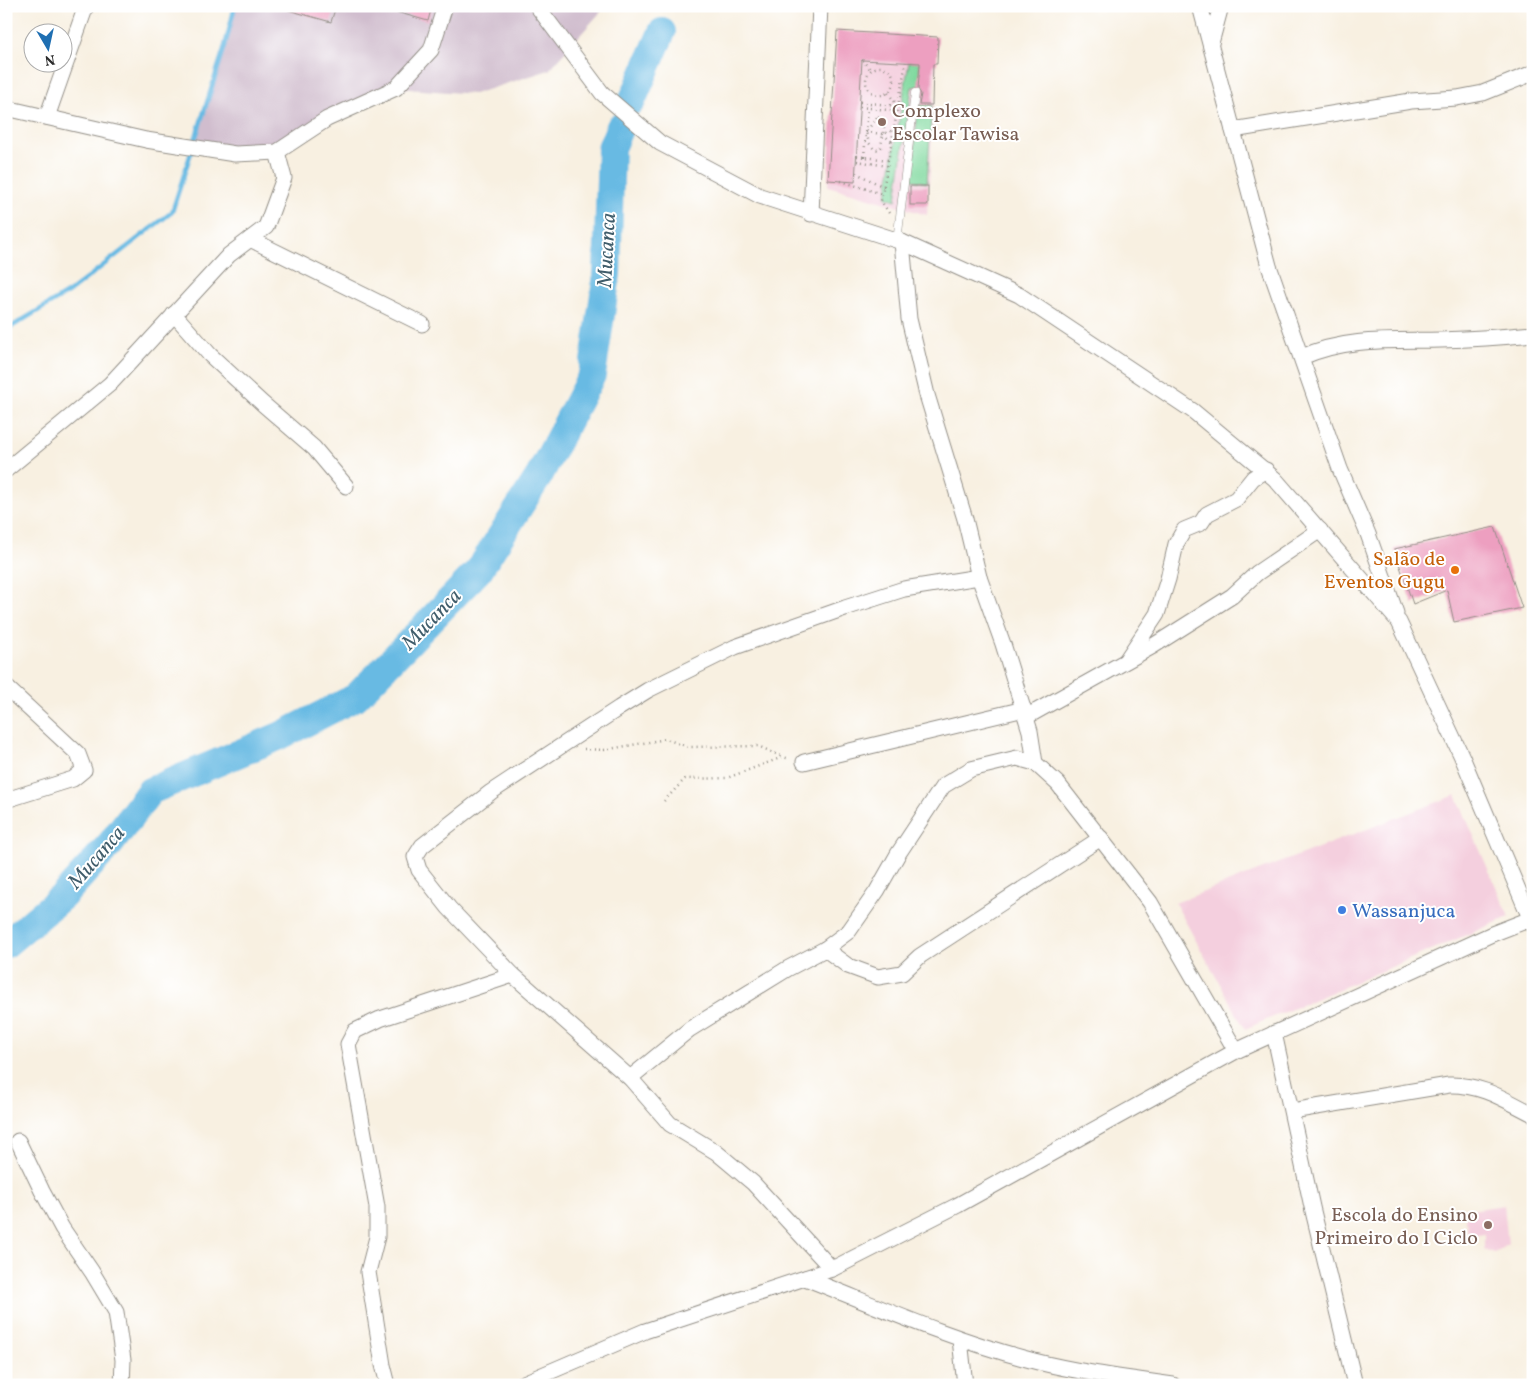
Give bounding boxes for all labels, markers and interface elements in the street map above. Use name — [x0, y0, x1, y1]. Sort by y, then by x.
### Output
north arrow — [22, 22, 72, 72]
text: N — [43, 49, 56, 70]
place label: Complexo Escolar Tawisa — [892, 98, 1020, 149]
marker: Complexo Escolar Tawisa — [876, 116, 888, 128]
water label: Mucanca — [591, 212, 624, 289]
place label: Salão de Eventos Gugu — [1324, 546, 1445, 597]
marker: Salão de Eventos Gugu — [1449, 564, 1461, 576]
water label: Mucanca — [395, 583, 469, 658]
water label: Mucanca — [61, 820, 133, 896]
place label: Wassanjuca — [1352, 898, 1456, 926]
marker: Wassanjuca — [1336, 904, 1348, 916]
place label: Escola do Ensino Primeiro do I Ciclo — [1315, 1202, 1478, 1253]
marker: Escola do Ensino Primeiro do I Ciclo — [1482, 1219, 1494, 1231]

